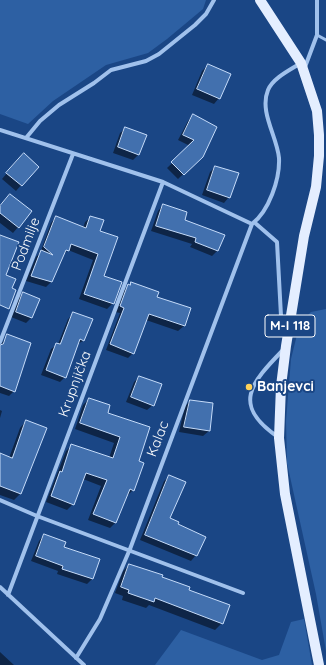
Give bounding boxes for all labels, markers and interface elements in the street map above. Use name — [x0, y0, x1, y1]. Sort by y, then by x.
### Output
street label: Podmilje — [8, 215, 44, 273]
road number: M-I 118 — [265, 315, 315, 337]
street label: Krupnjička — [55, 349, 95, 419]
place label: Banjevci — [257, 379, 314, 395]
marker: Banjevci — [244, 382, 254, 392]
street label: Kalac — [144, 419, 172, 459]

